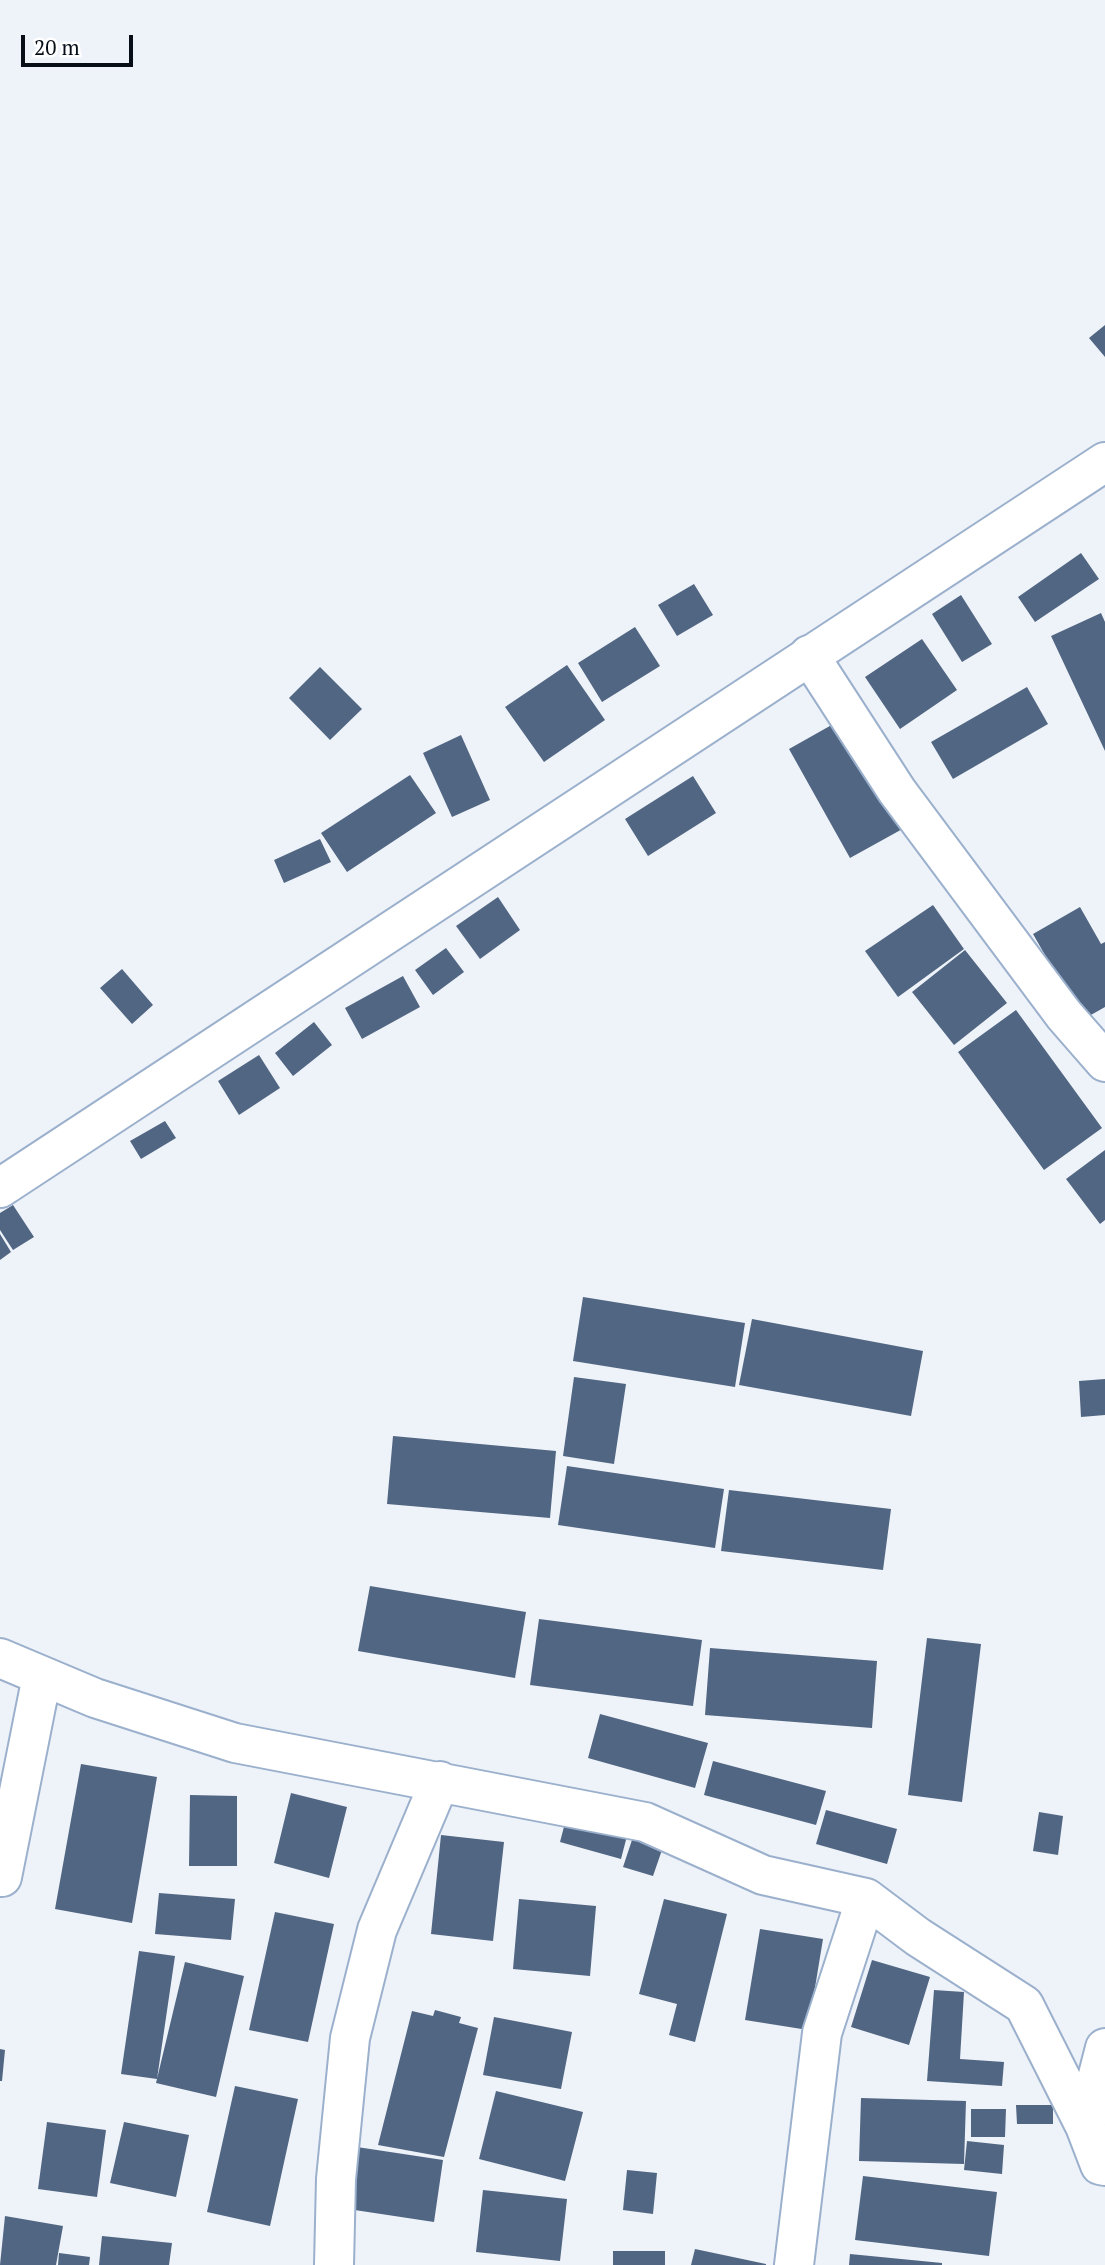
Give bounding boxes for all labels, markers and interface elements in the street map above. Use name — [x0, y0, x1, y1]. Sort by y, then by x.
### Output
scale bar — [24, 21, 136, 65]
text: 20 m — [34, 33, 80, 61]

